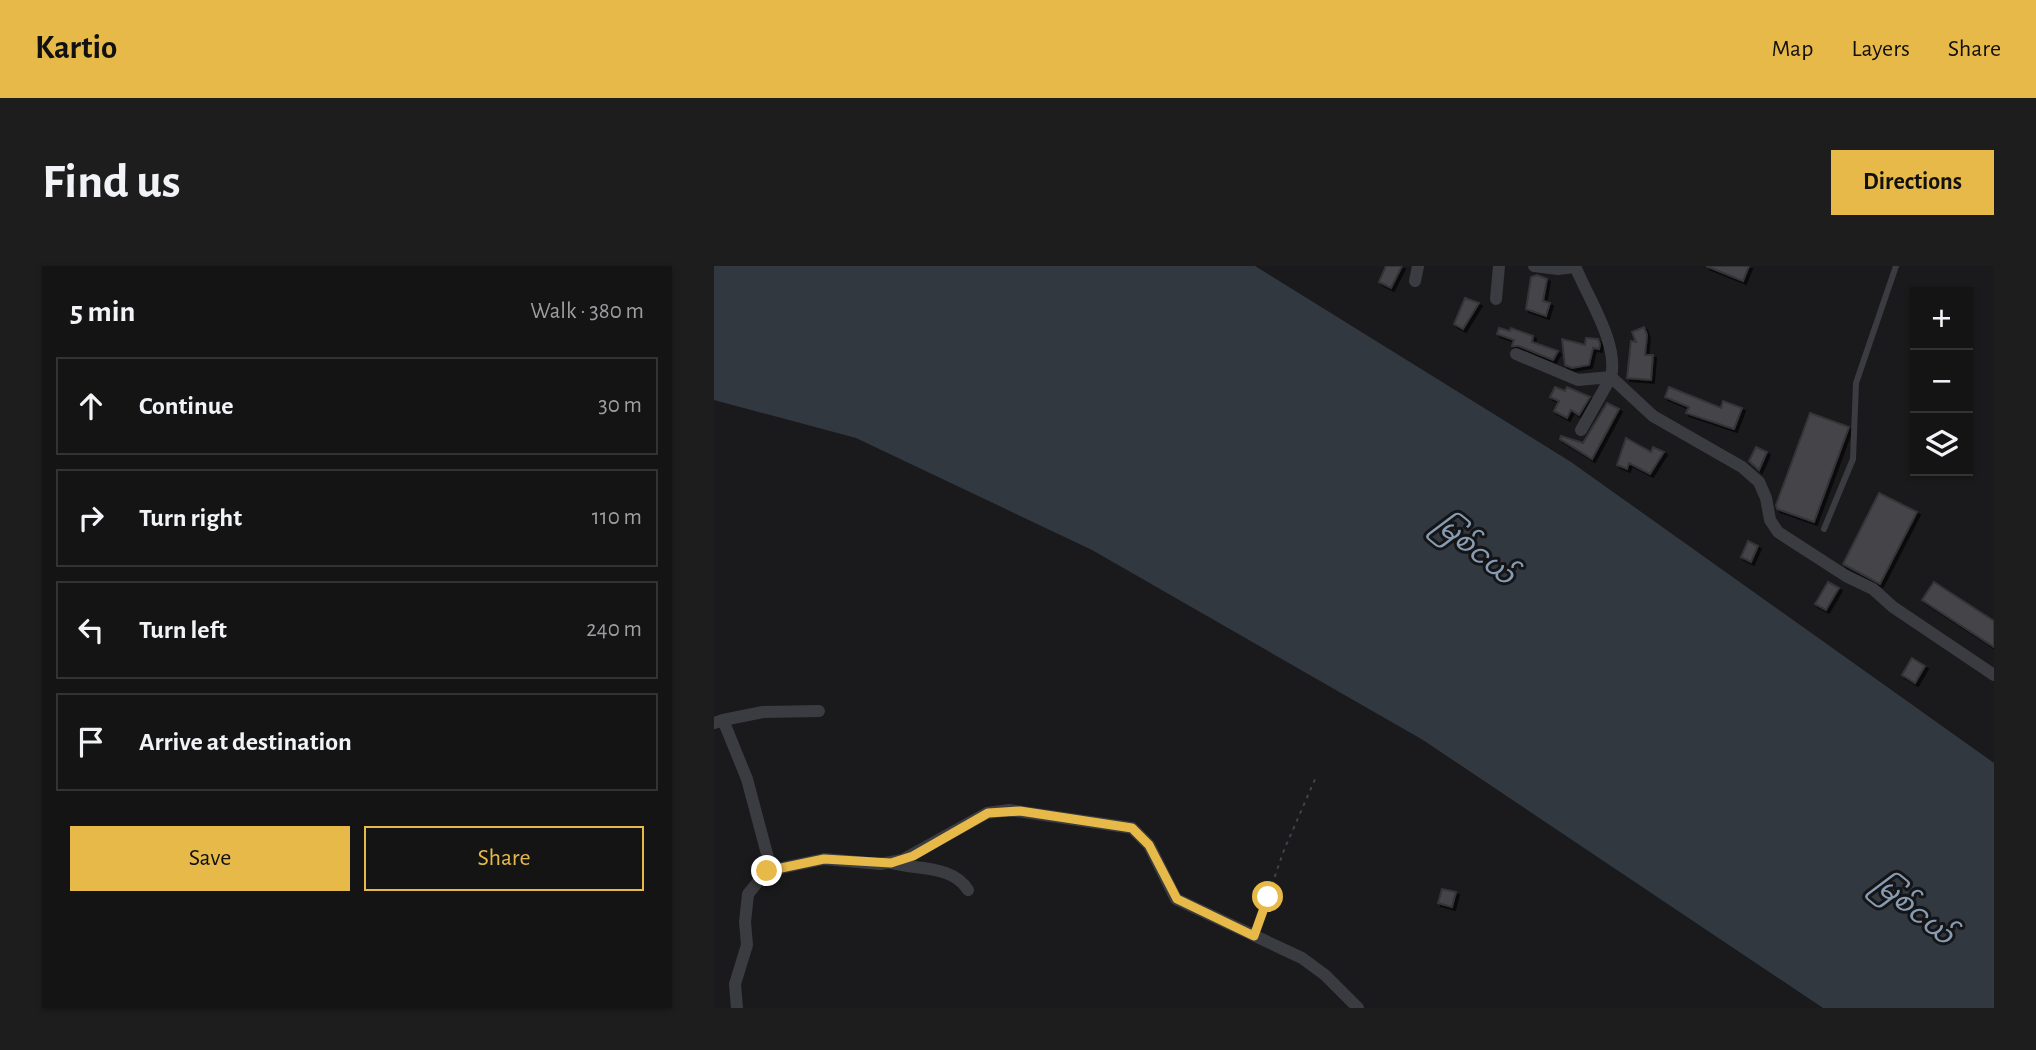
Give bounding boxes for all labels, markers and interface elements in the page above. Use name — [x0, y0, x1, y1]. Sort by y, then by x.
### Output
text: Kartio — [35, 32, 117, 65]
text: Map — [1771, 37, 1813, 61]
text: Layers — [1851, 37, 1910, 61]
text: Share — [1948, 37, 2001, 61]
button: Directions — [1831, 150, 1994, 215]
text: Find us — [42, 158, 181, 207]
map controls — [1910, 287, 1973, 476]
button: + — [1910, 287, 1973, 350]
text: 5 min — [70, 297, 135, 327]
text: Walk · 380 m — [530, 300, 644, 323]
button: − — [1910, 350, 1973, 413]
icon: ahead — [72, 387, 110, 425]
text: Continue — [139, 393, 234, 419]
text: 30 m — [598, 394, 642, 417]
button: layers — [1910, 413, 1973, 476]
icon: right — [72, 499, 110, 537]
water label: မြစ်ငယ် — [1424, 504, 1526, 598]
text: Turn right — [139, 505, 242, 531]
text: 110 m — [592, 506, 642, 529]
icon: left — [72, 611, 110, 649]
text: Turn left — [139, 617, 227, 643]
text: 240 m — [586, 618, 642, 641]
icon: arrive — [72, 723, 110, 761]
text: Arrive at destination — [139, 729, 352, 755]
button: Save — [70, 826, 350, 891]
button: Share — [364, 826, 644, 891]
route end — [751, 855, 782, 886]
water label: မြစ်ငယ် — [1863, 864, 1965, 958]
route start — [1252, 881, 1283, 912]

